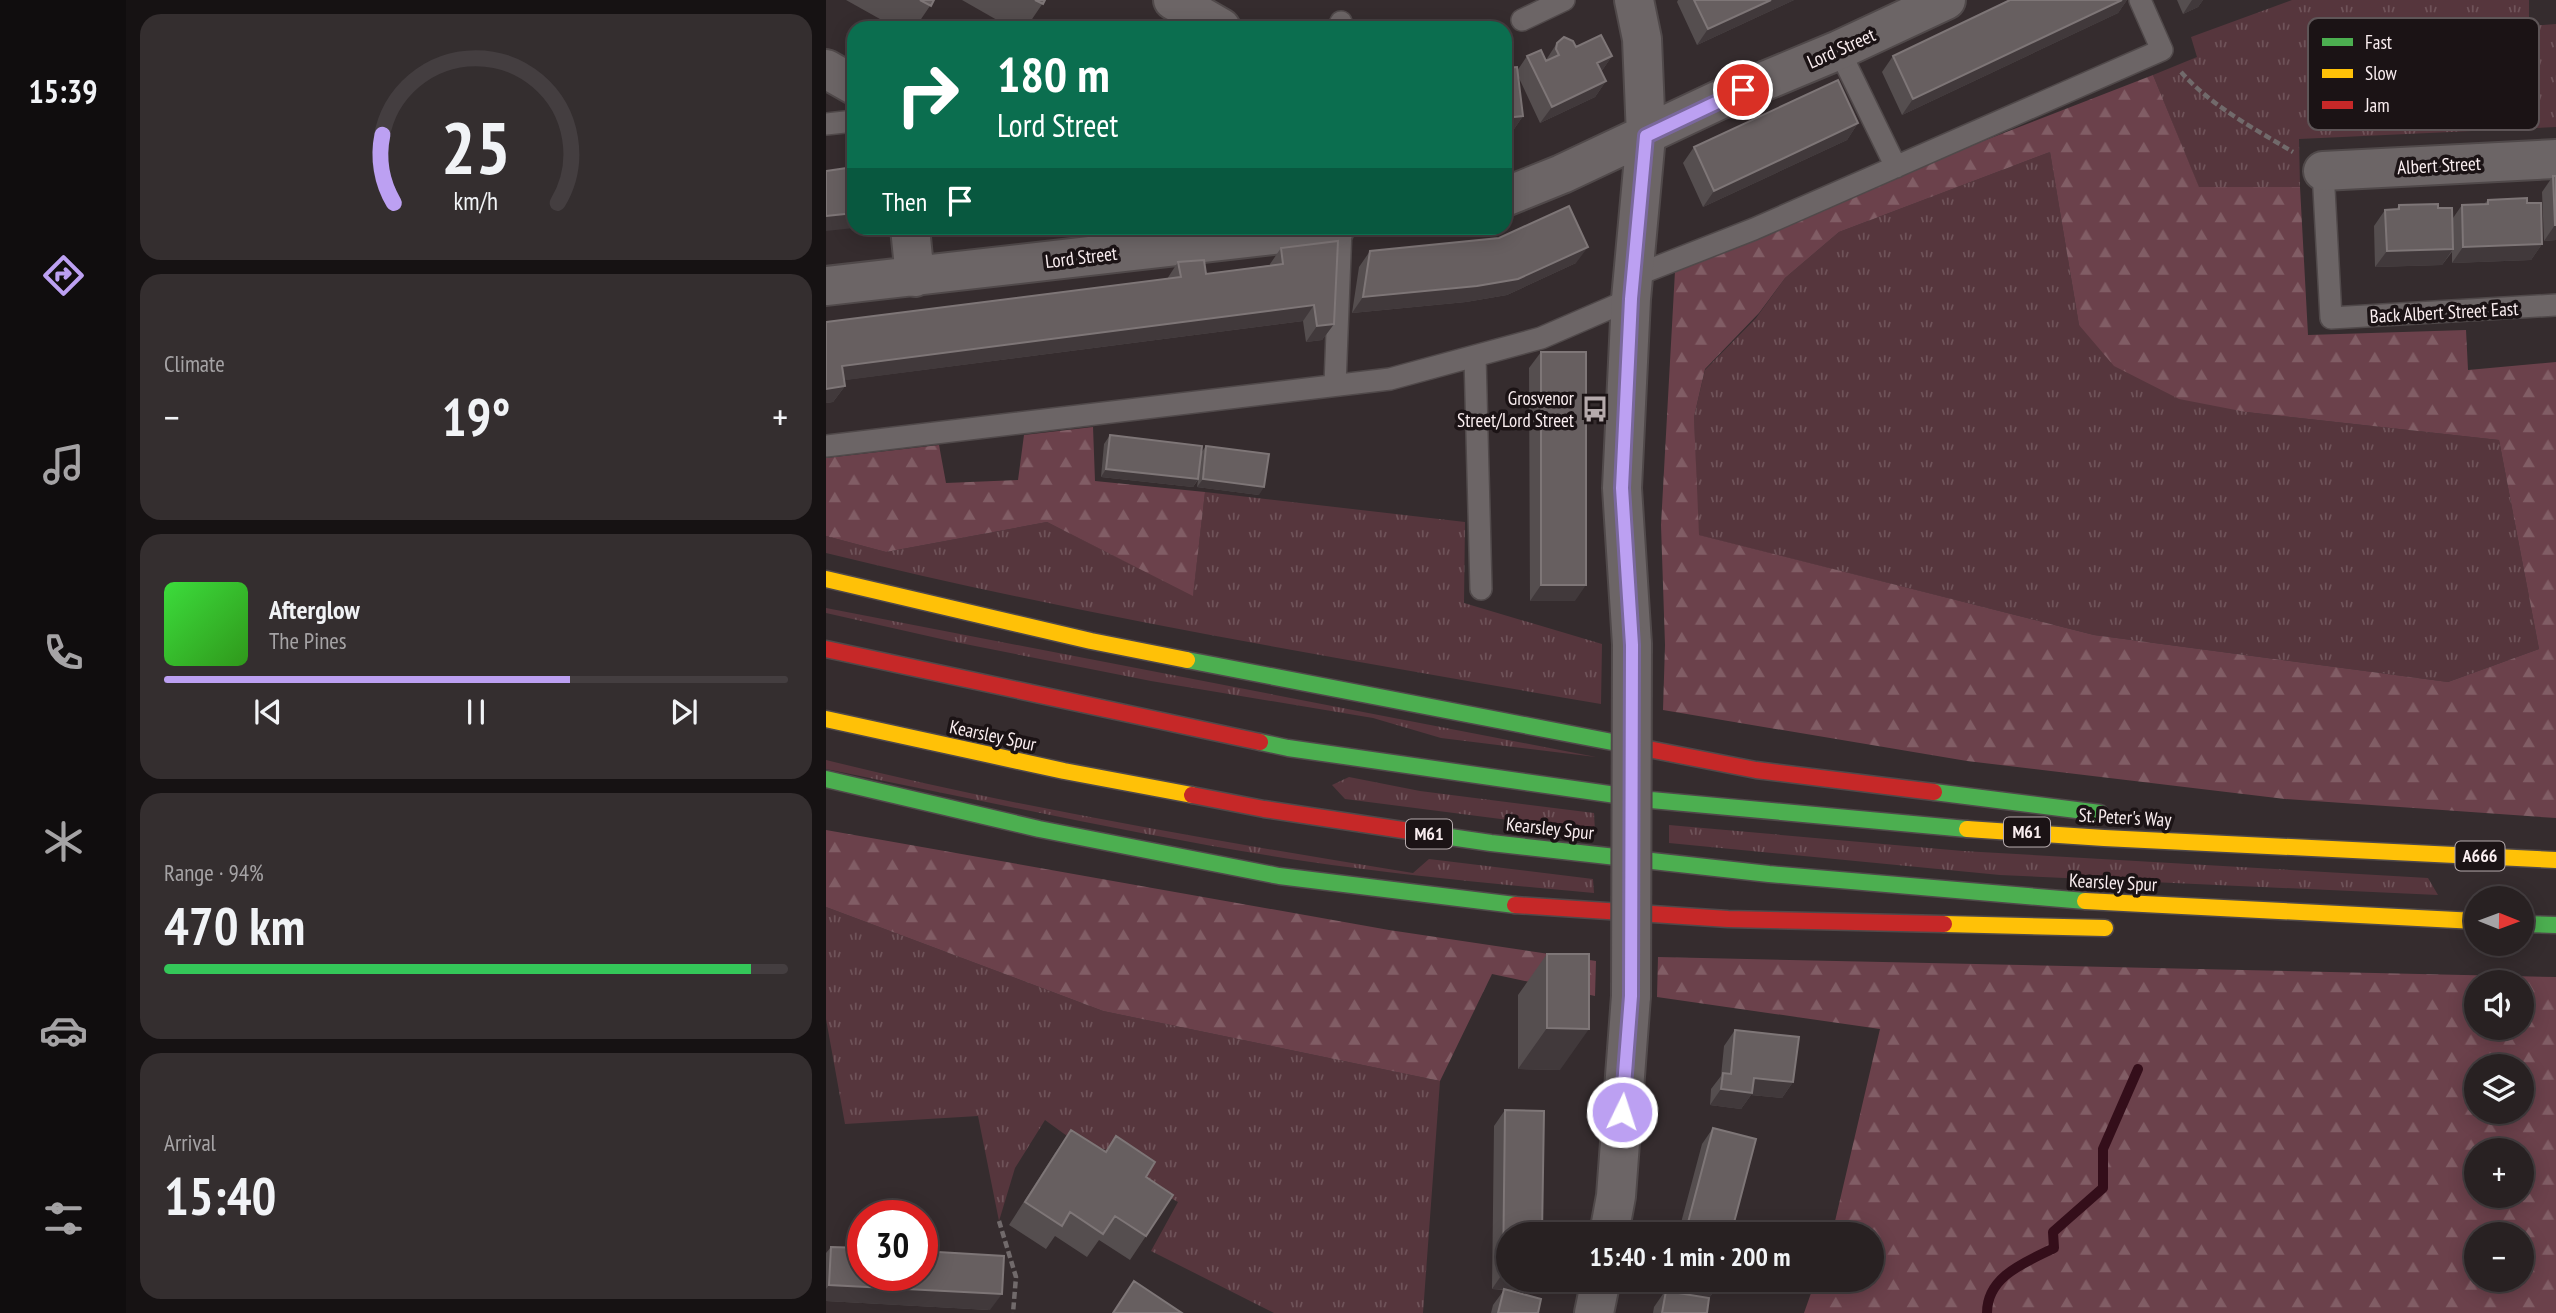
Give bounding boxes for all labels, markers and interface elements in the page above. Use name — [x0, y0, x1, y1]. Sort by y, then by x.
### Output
legend — [2308, 18, 2539, 130]
street label: Lord Street — [1803, 22, 1879, 74]
text: Fast — [2365, 30, 2393, 54]
text: 180 m — [997, 42, 1110, 106]
icon: right — [882, 49, 973, 140]
pin — [1713, 60, 1773, 120]
text: Slow — [2365, 61, 2398, 85]
text: 15:39 — [28, 70, 98, 112]
icon: arrive — [1724, 71, 1762, 109]
text: Jam — [2364, 93, 2390, 117]
text: 25 — [441, 99, 511, 193]
text: Lord Street — [997, 104, 1118, 146]
street label: Albert Street — [2397, 151, 2482, 179]
icon: arrive — [941, 182, 979, 220]
text: km/h — [454, 185, 498, 217]
text: Then — [882, 185, 927, 218]
street label: Lord Street — [1044, 241, 1119, 273]
icon: directions — [39, 251, 88, 300]
street label: Back Albert Street East — [2369, 296, 2520, 328]
text: Climate — [164, 349, 225, 378]
text: 19° — [442, 383, 510, 450]
place label: Grosvenor Street/Lord Street — [1457, 386, 1575, 432]
text: − — [164, 392, 180, 441]
text: + — [772, 392, 788, 441]
bus stop icon: Grosvenor Street/Lord Street — [1580, 394, 1610, 424]
icon: music — [39, 440, 88, 489]
text: Afterglow — [269, 593, 360, 626]
text: The Pines — [269, 626, 347, 655]
icon: phone — [39, 628, 88, 677]
icon: previous — [249, 693, 287, 731]
icon: pause — [457, 693, 495, 731]
icon: next — [665, 693, 703, 731]
street label: Kearsley Spur — [947, 714, 1039, 756]
street label: St. Peter's Way — [2078, 803, 2173, 831]
street label: Kearsley Spur — [1505, 811, 1596, 845]
icon: climate — [39, 817, 88, 866]
road number: M61 — [2004, 818, 2050, 846]
road number: M61 — [1406, 820, 1452, 848]
road number: A666 — [2456, 842, 2504, 870]
text: Range · 94% — [164, 858, 264, 887]
street label: Kearsley Spur — [2068, 868, 2158, 896]
north arrow — [2464, 886, 2534, 956]
map controls — [2464, 886, 2534, 1292]
text: 470 km — [164, 892, 305, 959]
button: sound — [2464, 970, 2534, 1040]
icon: car — [39, 1006, 88, 1055]
button: layers — [2464, 1054, 2534, 1124]
position arrow — [1585, 1075, 1659, 1149]
text: Arrival — [164, 1128, 216, 1157]
button: + — [2464, 1138, 2534, 1208]
text: 15:40 — [164, 1162, 276, 1229]
icon: filters — [39, 1194, 88, 1243]
speed limit sign: 30 — [847, 1200, 938, 1291]
button: − — [2464, 1222, 2534, 1292]
text: 15:40 · 1 min · 200 m — [1590, 1240, 1790, 1273]

